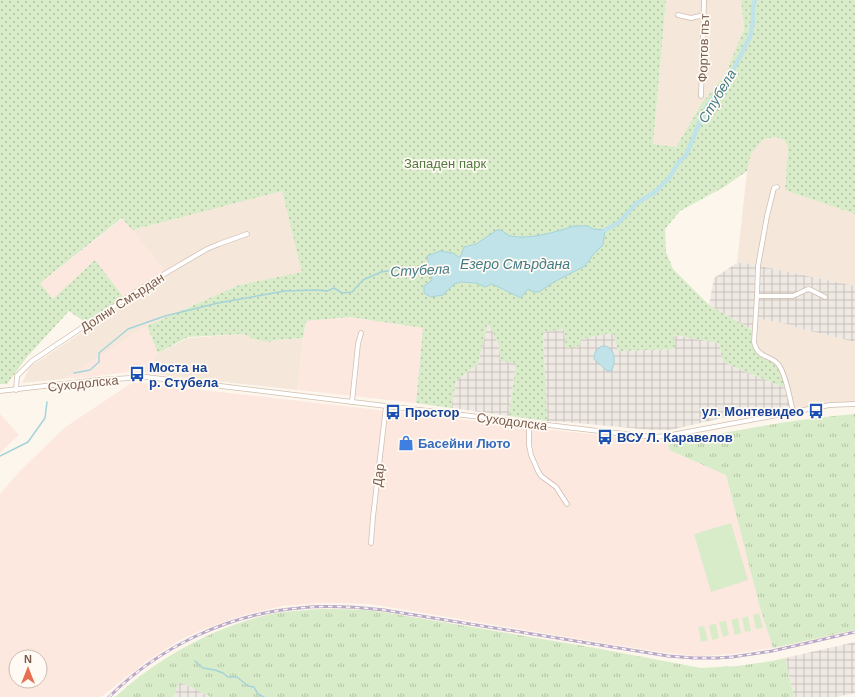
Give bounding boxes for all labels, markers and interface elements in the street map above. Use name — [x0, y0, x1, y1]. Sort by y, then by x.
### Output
street label: Фортов път — [695, 13, 712, 83]
water label: Стубела — [695, 66, 739, 126]
park label: Западен парк — [404, 156, 486, 171]
water label: Езеро Смърдана — [460, 256, 570, 272]
water label: Стубела — [390, 260, 450, 280]
street label: Долни Смърдан — [78, 270, 167, 335]
place label: Моста на р. Стубела — [149, 360, 219, 390]
bus stop icon: Моста на р. Стубела — [128, 365, 146, 383]
street label: Суходолска — [47, 372, 120, 395]
bus stop icon: ул. Монтевидео — [807, 402, 825, 420]
bus stop icon: Простор — [384, 403, 402, 421]
place label: ул. Монтевидео — [702, 404, 804, 419]
place label: Простор — [405, 405, 459, 420]
street label: Суходолска — [476, 410, 549, 433]
bus stop icon: ВСУ Л. Каравелов — [596, 428, 614, 446]
place label: ВСУ Л. Каравелов — [617, 430, 733, 445]
shop icon: Басейни Люто — [397, 434, 415, 452]
place label: Басейни Люто — [418, 436, 511, 451]
street label: Дар — [370, 463, 387, 488]
north arrow — [8, 649, 48, 689]
text: N — [24, 653, 32, 665]

